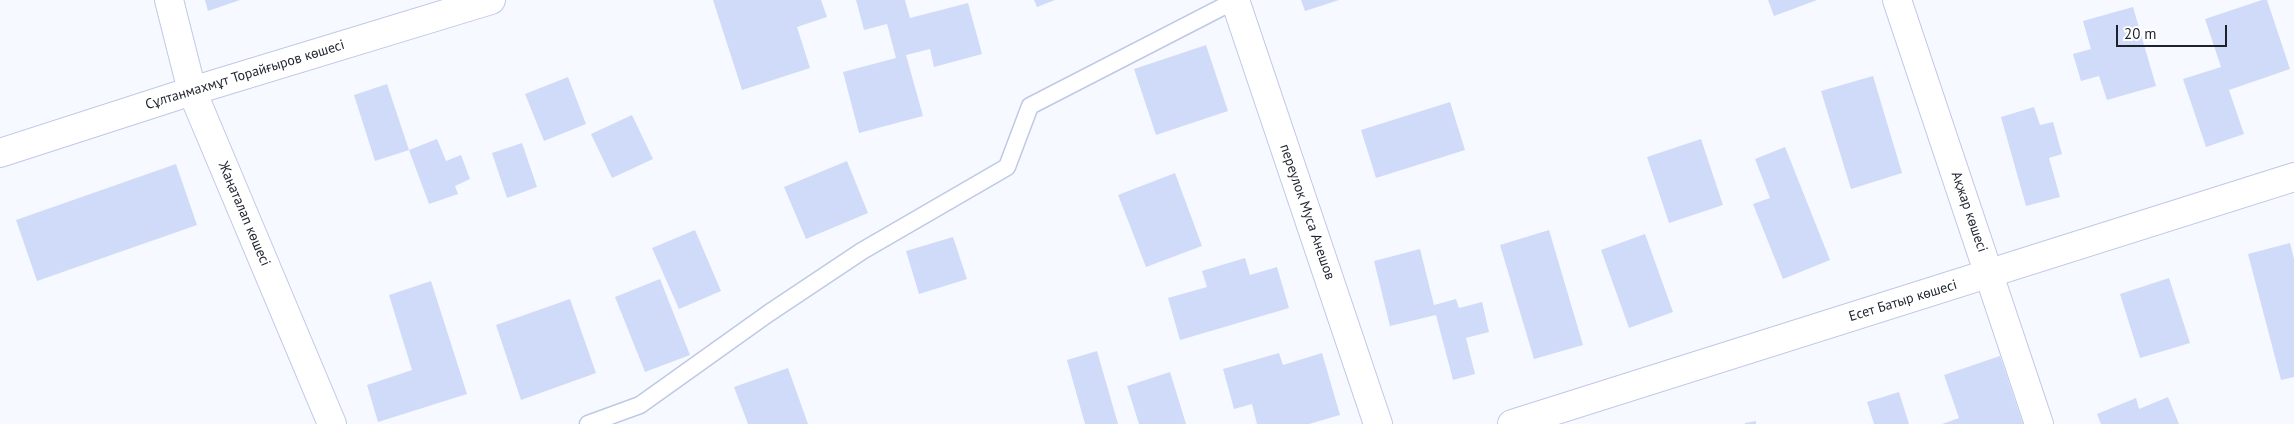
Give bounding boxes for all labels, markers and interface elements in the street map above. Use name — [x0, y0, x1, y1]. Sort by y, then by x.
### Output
scale bar — [2119, 15, 2230, 47]
text: 20 m — [2124, 24, 2157, 43]
street label: Сұлтанмахмұт Торайғыров көшесі — [143, 37, 347, 113]
street label: переулок Муса Анешов — [1276, 142, 1338, 282]
street label: Жаңаталап көшесі — [214, 159, 274, 269]
street label: Ақжар көшесі — [1947, 169, 1991, 255]
street label: Есет Батыр көшесі — [1847, 277, 1959, 325]

